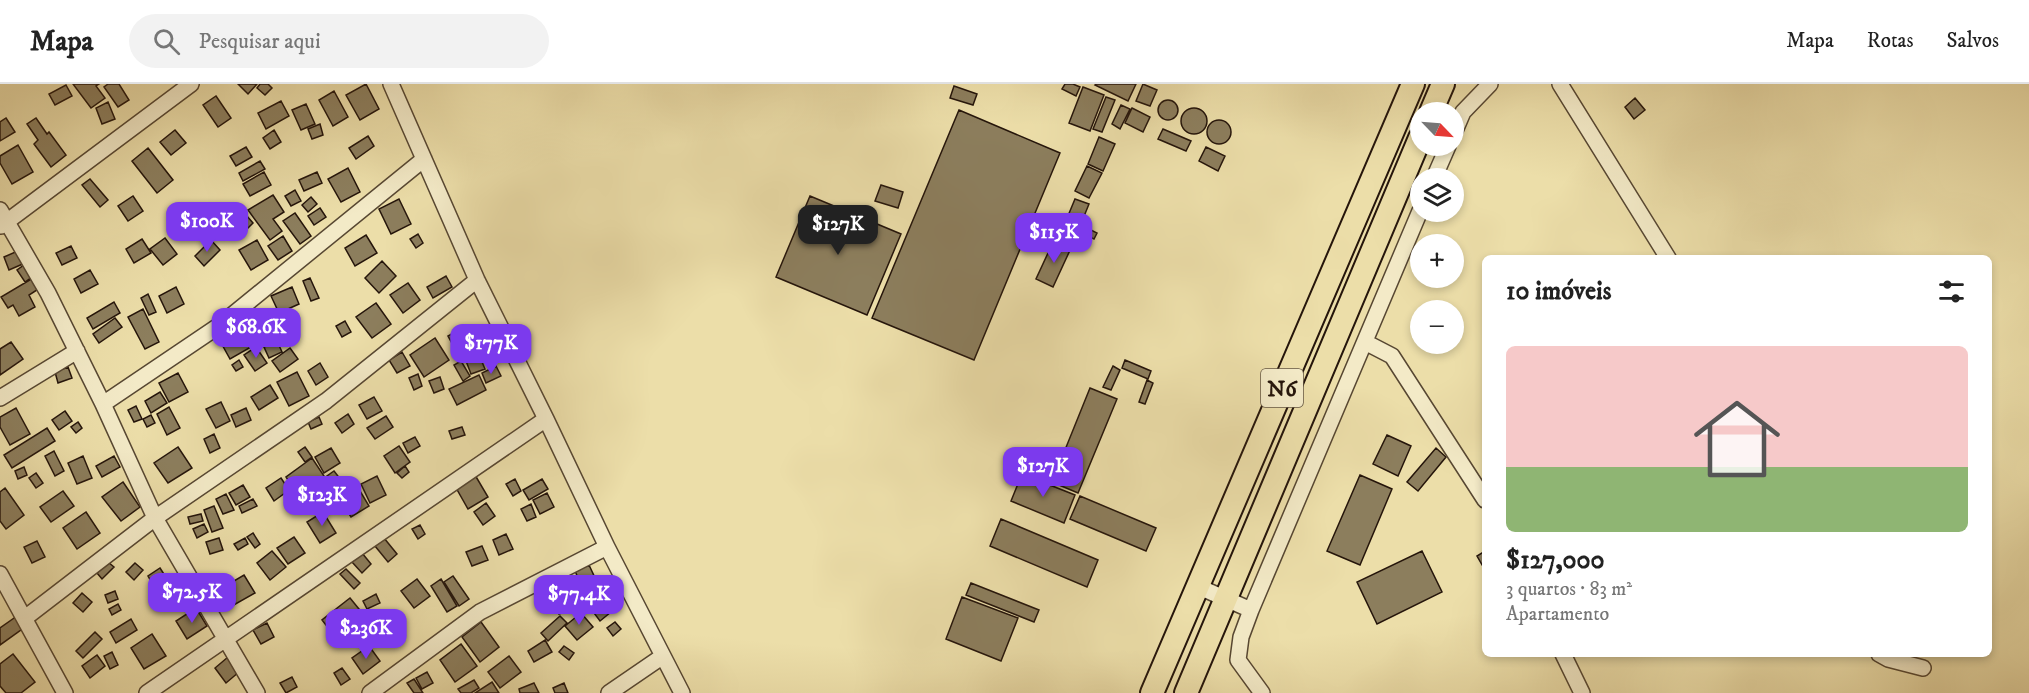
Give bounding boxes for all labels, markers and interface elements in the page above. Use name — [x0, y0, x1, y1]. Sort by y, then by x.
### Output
search box — [129, 14, 549, 68]
text: Mapa — [30, 24, 93, 59]
icon: search — [150, 25, 183, 58]
text: Pesquisar aqui — [198, 28, 321, 55]
text: Mapa — [1786, 28, 1834, 54]
text: Rotas — [1867, 28, 1914, 54]
text: Salvos — [1947, 28, 1999, 54]
north arrow — [1410, 102, 1464, 156]
map controls — [1410, 102, 1464, 354]
button: layers — [1410, 168, 1464, 222]
pin: $100K — [165, 202, 249, 253]
pin: $127K — [796, 205, 880, 256]
text: $100K — [180, 209, 234, 234]
text: $127K — [812, 212, 864, 237]
pin: $115K — [1012, 213, 1096, 264]
text: $115K — [1029, 220, 1079, 245]
button: + — [1410, 234, 1464, 288]
text: 10 imóveis — [1506, 275, 1611, 308]
icon: filters — [1935, 275, 1968, 308]
button: − — [1410, 300, 1464, 354]
pin: $68.6K — [207, 308, 305, 359]
text: $68.6K — [226, 315, 286, 340]
pin: $177K — [449, 324, 533, 375]
text: $177K — [464, 331, 518, 356]
road number: N6 — [1261, 369, 1303, 407]
icon: home — [1683, 385, 1791, 493]
pin: $127K — [1001, 447, 1085, 498]
text: $127K — [1017, 454, 1069, 479]
pin: $123K — [280, 476, 364, 527]
text: $123K — [297, 483, 347, 508]
text: $127,000 — [1506, 544, 1604, 577]
pin: $72.5K — [143, 573, 241, 624]
pin: $77.4K — [530, 575, 628, 626]
text: 3 quartos · 83 m² — [1506, 577, 1632, 602]
text: $72.5K — [162, 580, 222, 605]
text: $77.4K — [548, 582, 610, 607]
text: Apartamento — [1506, 602, 1609, 627]
pin: $236K — [324, 609, 408, 660]
text: $236K — [340, 616, 392, 641]

